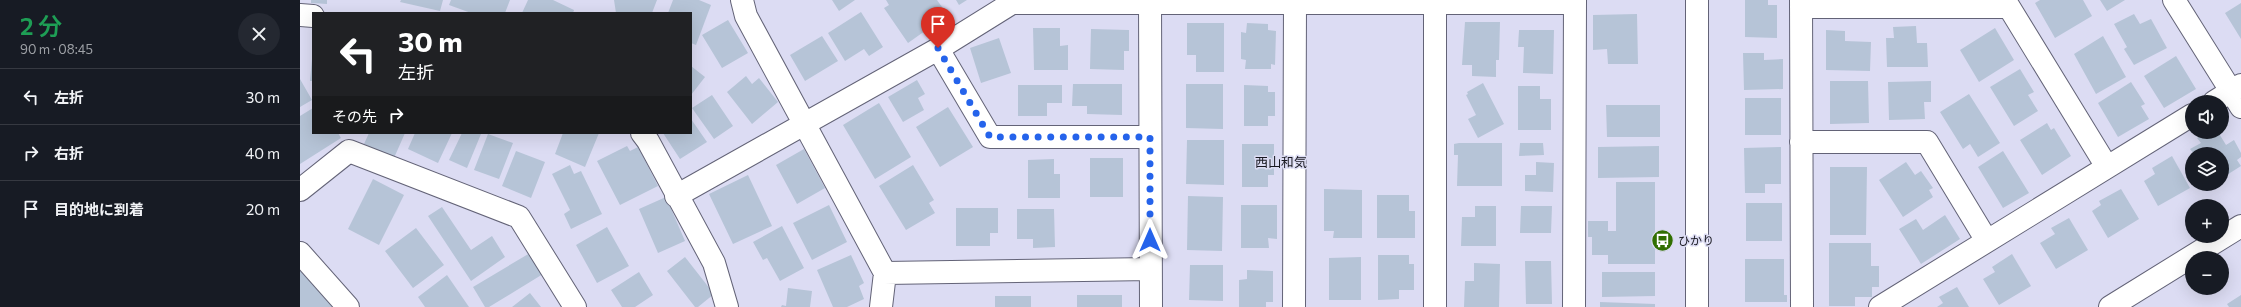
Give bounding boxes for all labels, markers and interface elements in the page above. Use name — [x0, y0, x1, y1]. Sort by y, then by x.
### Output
pin — [921, 7.0, 955, 48]
text: 2 分 — [20, 11, 62, 40]
button: close — [238, 13, 280, 55]
icon: arrive — [927, 13, 949, 35]
text: 30 m — [398, 24, 463, 58]
icon: left — [332, 28, 384, 80]
text: 90 m · 08:45 — [20, 41, 93, 57]
text: 左折 — [398, 61, 434, 83]
icon: left — [20, 86, 42, 108]
text: 左折 — [54, 88, 84, 106]
text: 30 m — [246, 88, 280, 106]
map controls — [2185, 95, 2229, 295]
button: sound — [2185, 95, 2229, 139]
icon: right — [385, 104, 407, 126]
text: その先 — [332, 107, 377, 125]
icon: right — [20, 142, 42, 164]
text: 右折 — [54, 144, 84, 162]
text: 40 m — [245, 144, 280, 162]
button: layers — [2185, 147, 2229, 191]
district label: 西山和気 — [1255, 154, 1307, 170]
icon: arrive — [20, 198, 42, 220]
button: + — [2185, 199, 2229, 243]
text: 目的地に到着 — [54, 200, 144, 218]
text: 20 m — [246, 200, 280, 218]
position arrow — [1129, 219, 1171, 261]
bus stop icon: ひかり — [1650, 228, 1676, 254]
place label: ひかり — [1678, 233, 1714, 247]
button: − — [2185, 251, 2229, 295]

